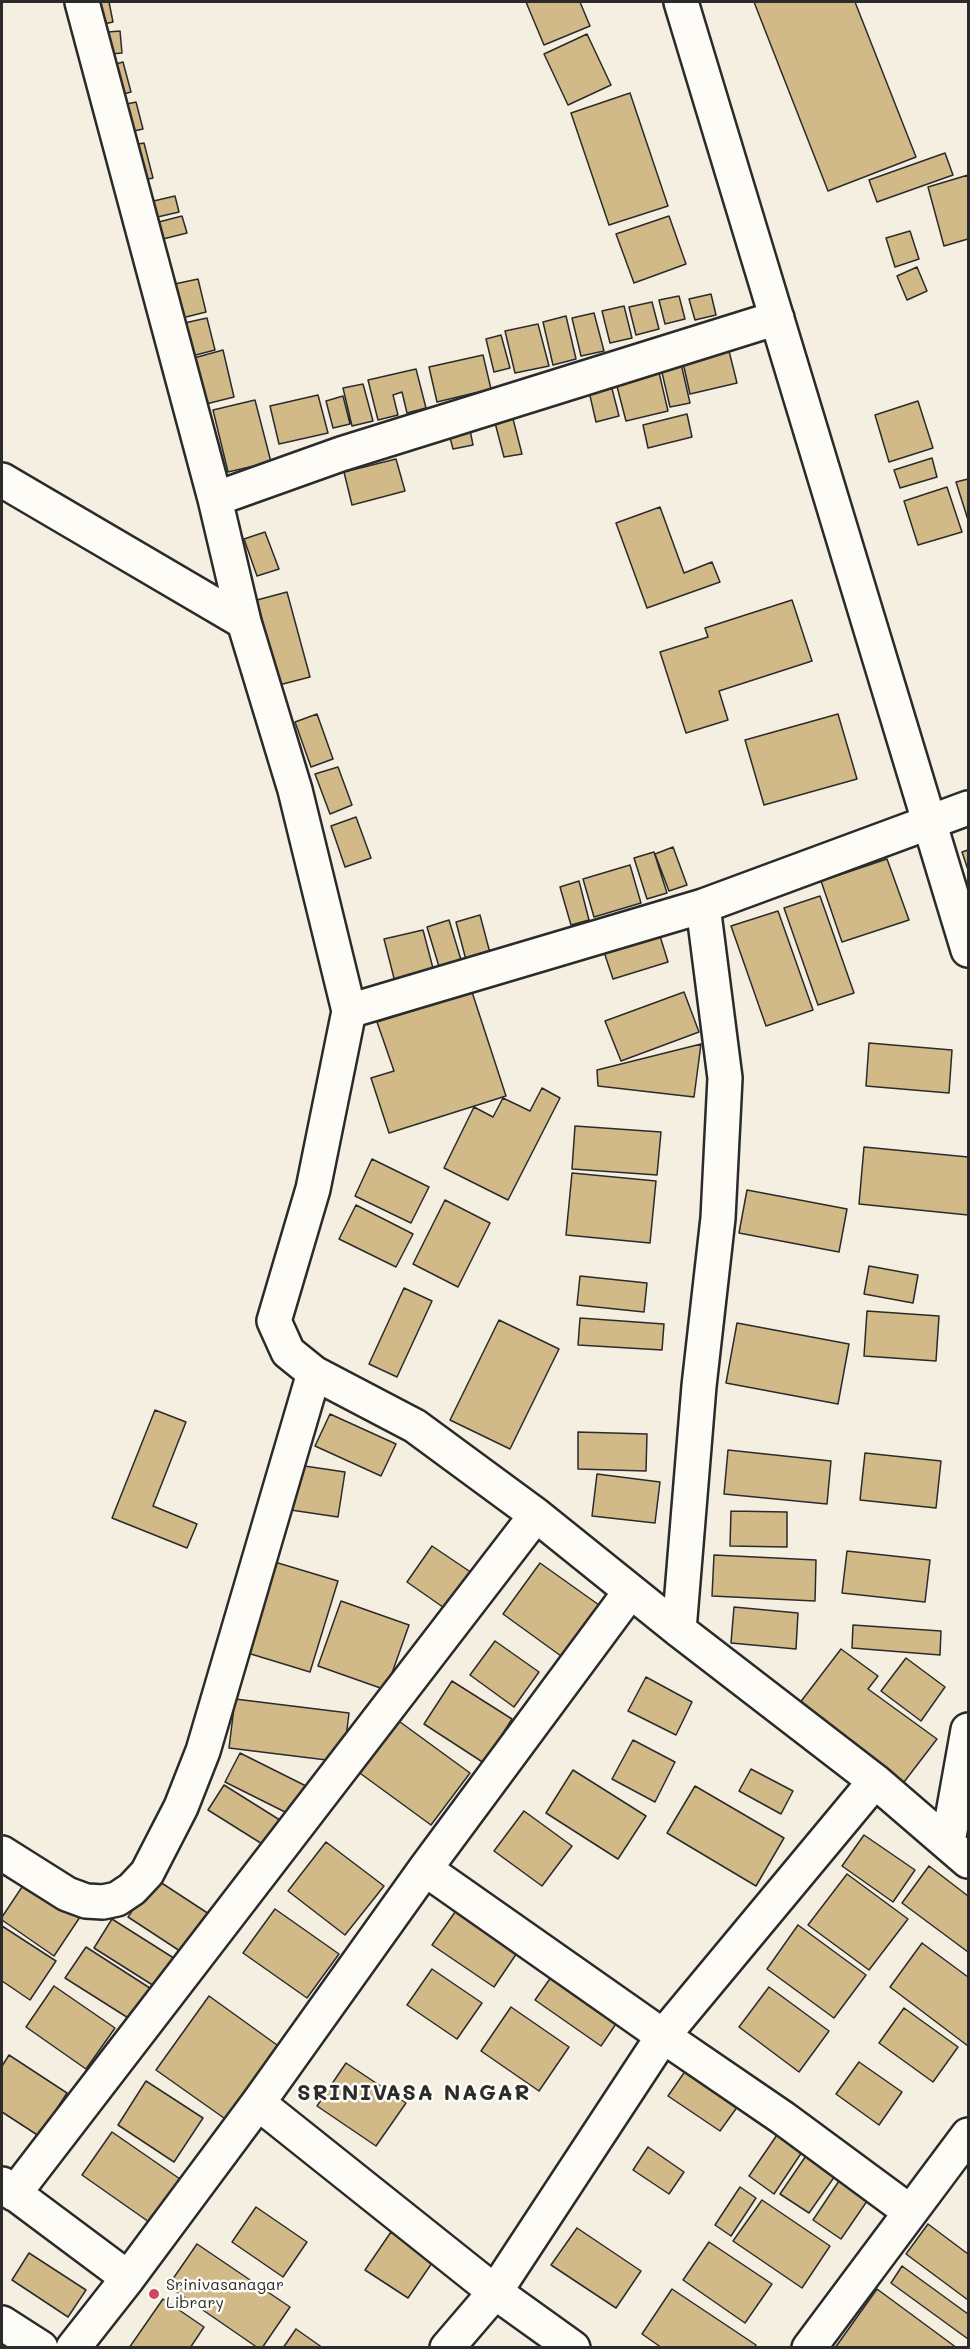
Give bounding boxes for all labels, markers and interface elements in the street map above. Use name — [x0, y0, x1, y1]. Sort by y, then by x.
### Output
district label: SRINIVASA NAGAR — [297, 2080, 531, 2106]
place label: Srinivasanagar Library — [166, 2275, 284, 2313]
marker: Srinivasanagar Library — [147, 2287, 161, 2301]

